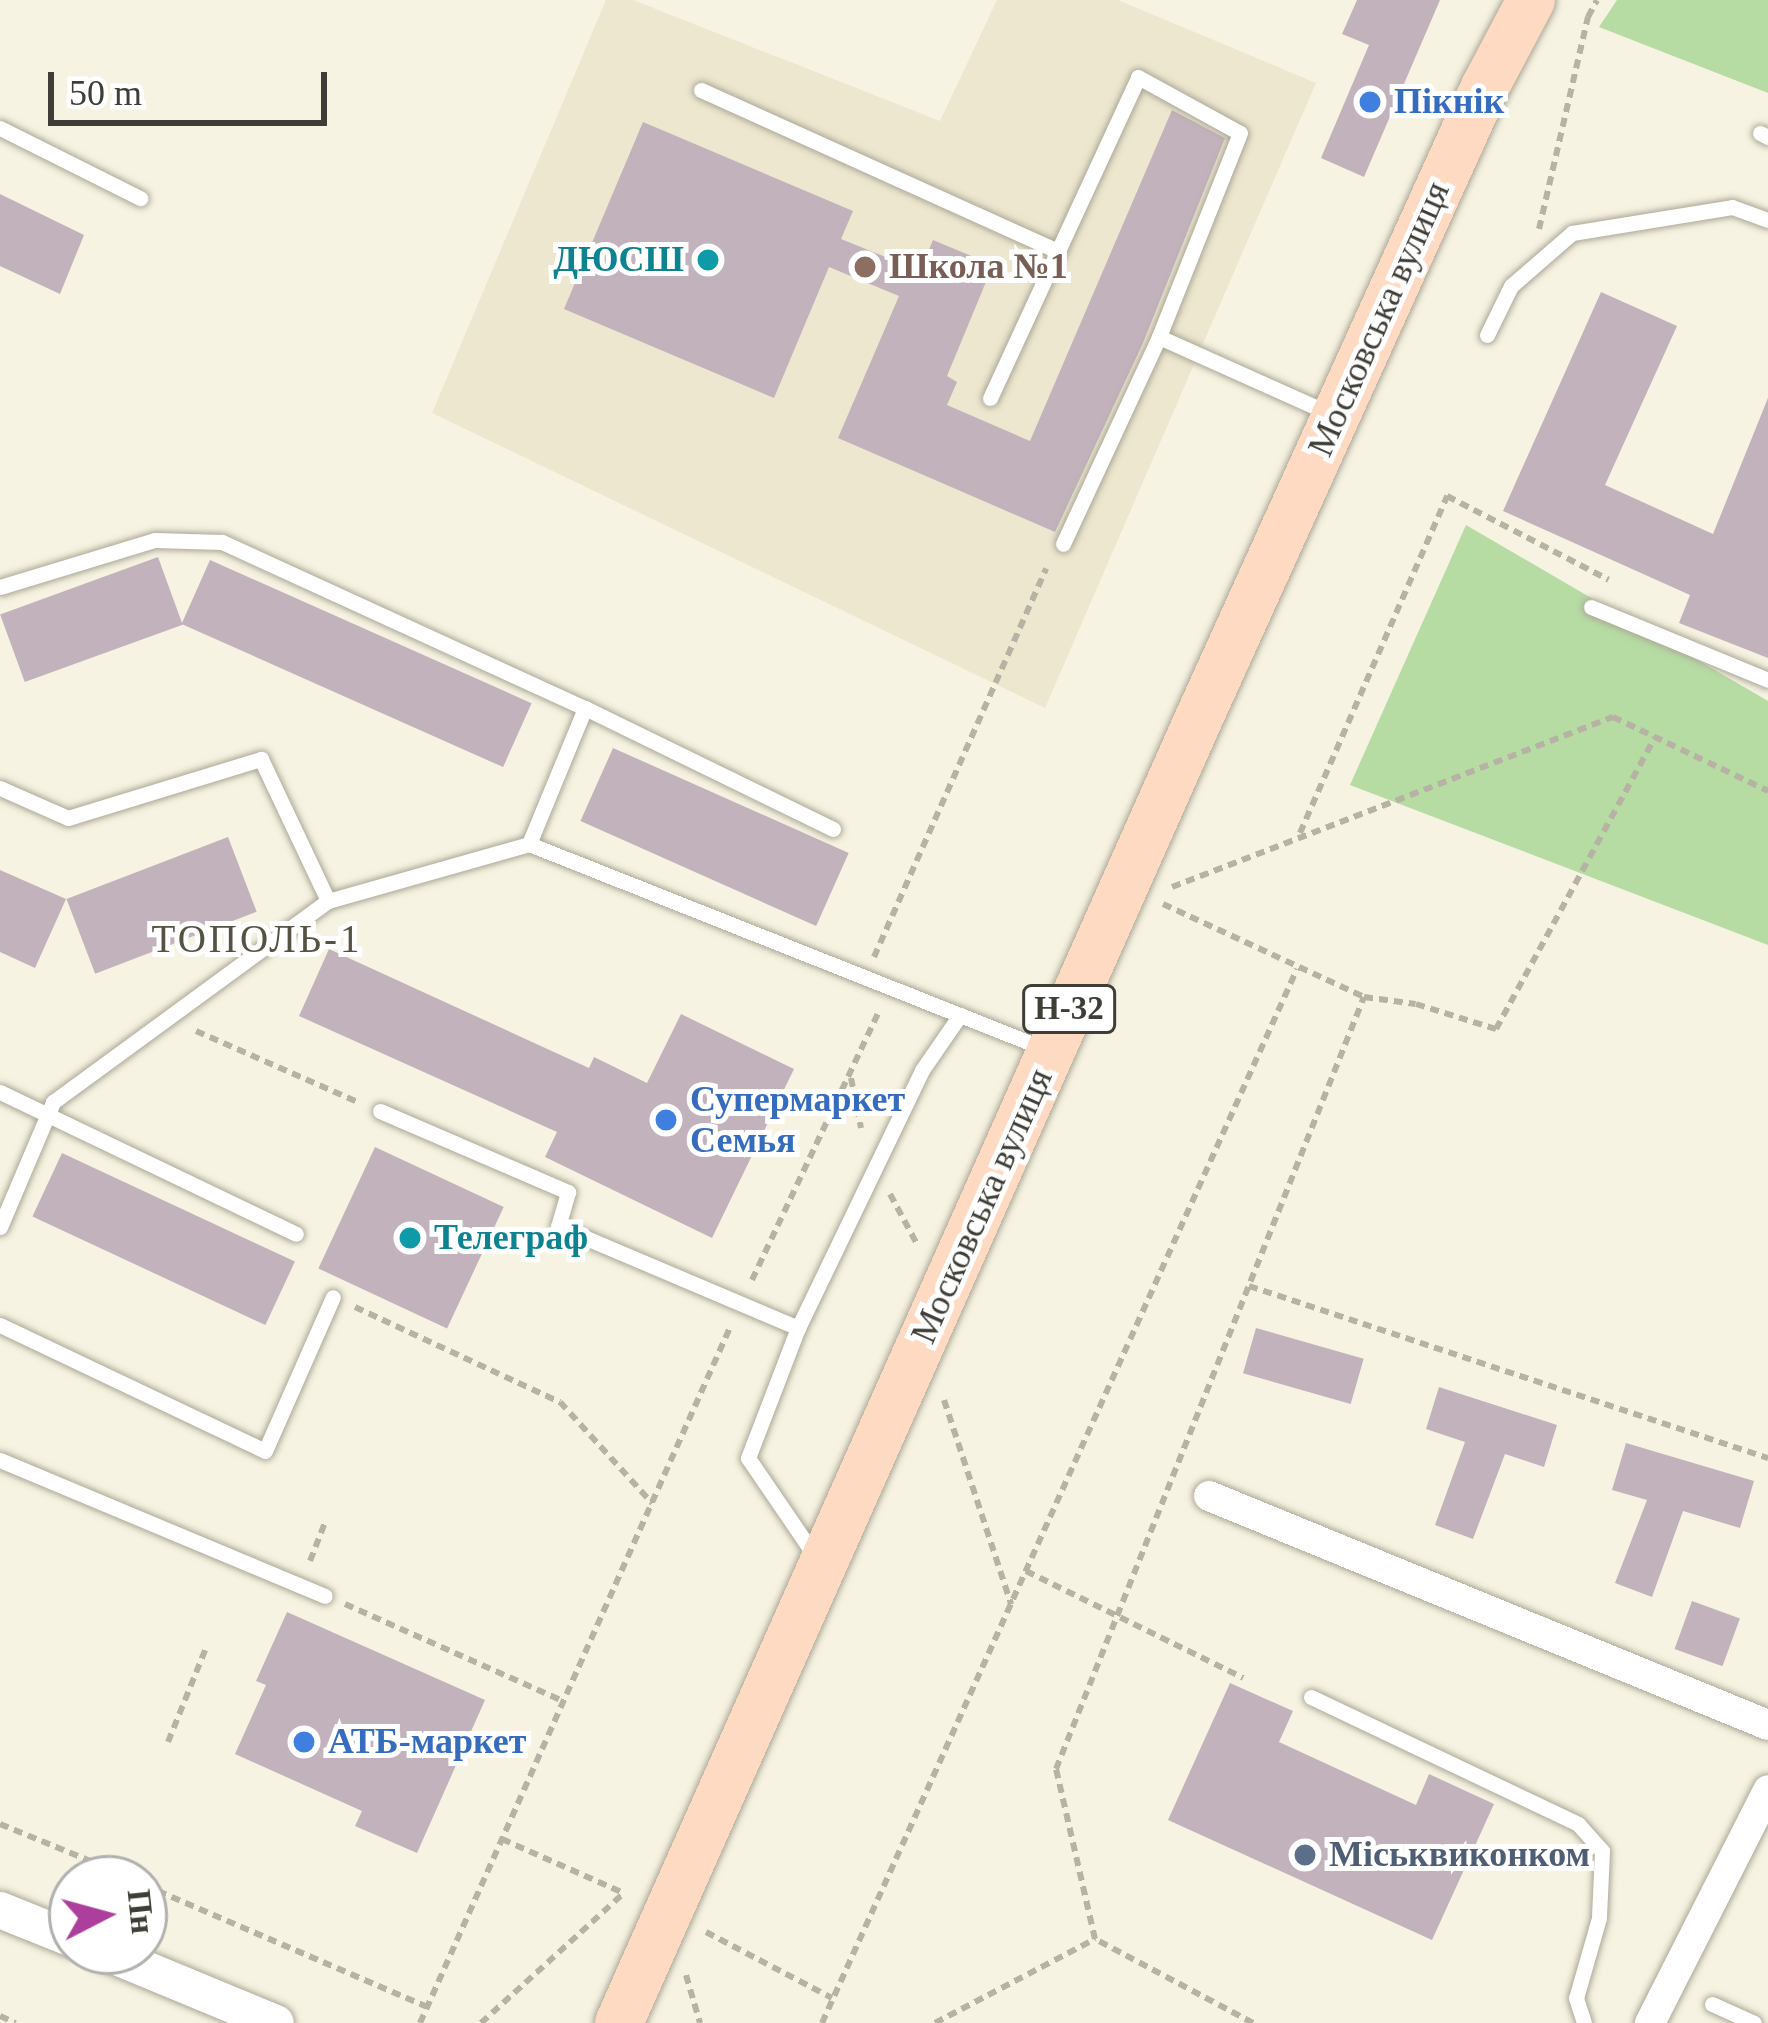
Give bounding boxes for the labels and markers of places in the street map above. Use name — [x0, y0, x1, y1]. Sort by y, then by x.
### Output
place label: Пікнік — [1394, 80, 1504, 124]
marker: Пікнік — [1357, 89, 1383, 115]
place label: ДЮСШ — [553, 238, 684, 282]
place label: Школа №1 — [889, 245, 1068, 289]
marker: ДЮСШ — [695, 247, 721, 273]
marker: Школа №1 — [852, 254, 878, 280]
place label: Супермаркет Семья — [690, 1077, 905, 1162]
marker: Супермаркет Семья — [653, 1107, 679, 1133]
place label: Телеграф — [434, 1216, 588, 1260]
marker: Телеграф — [397, 1225, 423, 1251]
place label: АТБ-маркет — [328, 1720, 526, 1764]
marker: АТБ-маркет — [291, 1729, 317, 1755]
place label: Міськвиконком — [1329, 1833, 1590, 1877]
marker: Міськвиконком — [1292, 1842, 1318, 1868]

